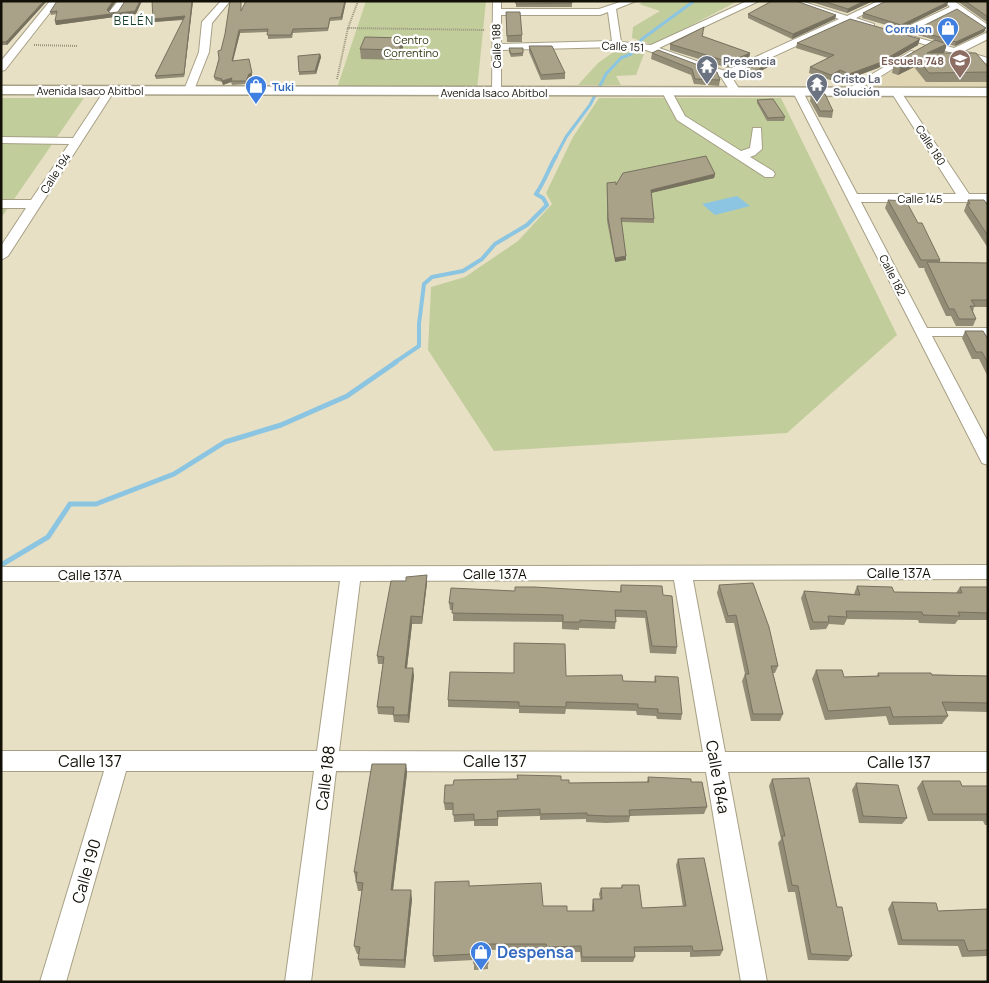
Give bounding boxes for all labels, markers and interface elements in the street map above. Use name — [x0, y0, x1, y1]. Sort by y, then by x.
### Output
district label: BELÉN — [114, 12, 154, 29]
shop icon: Corralon — [936, 16, 960, 47]
place label: Corralon — [885, 21, 932, 36]
street label: Calle 188 — [488, 23, 504, 69]
park label: Centro Correntino — [384, 32, 439, 60]
street label: Calle 151 — [601, 37, 645, 55]
school or university icon: Escuela 748 — [948, 48, 972, 79]
place label: Presencia de Dios — [723, 53, 776, 81]
place label: Escuela 748 — [881, 53, 944, 68]
temple icon: Presencia de Dios — [695, 54, 719, 85]
place label: Cristo La Solución — [833, 71, 880, 99]
temple icon: Cristo La Solución — [805, 72, 829, 103]
shop icon: Tuki — [244, 74, 268, 105]
place label: Tuki — [272, 79, 294, 94]
street label: Avenida Isaco Abitbol — [36, 83, 144, 98]
street label: Avenida Isaco Abitbol — [440, 85, 548, 100]
street label: Calle 180 — [912, 122, 950, 168]
street label: Calle 194 — [36, 150, 74, 196]
street label: Calle 145 — [898, 191, 942, 206]
street label: Calle 182 — [876, 252, 910, 298]
street label: Calle 137A — [867, 563, 931, 582]
street label: Calle 137A — [463, 564, 527, 583]
street label: Calle 137A — [58, 565, 122, 584]
street label: Calle 184a — [701, 739, 735, 815]
street label: Calle 188 — [310, 744, 340, 812]
street label: Calle 137 — [58, 750, 122, 772]
street label: Calle 137 — [463, 750, 527, 772]
street label: Calle 137 — [867, 751, 931, 773]
street label: Calle 190 — [66, 836, 106, 906]
shop icon: Despensa — [469, 940, 493, 971]
place label: Despensa — [497, 941, 574, 963]

